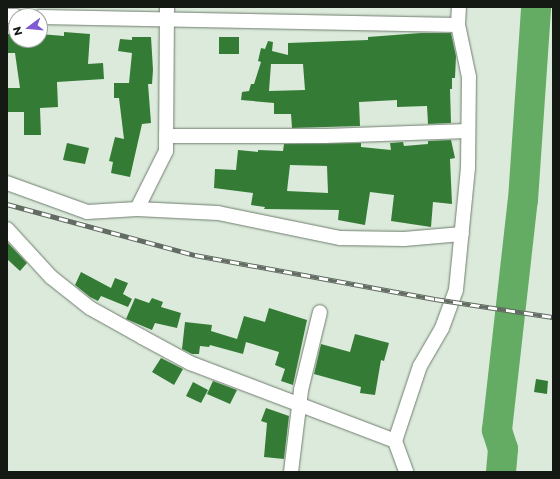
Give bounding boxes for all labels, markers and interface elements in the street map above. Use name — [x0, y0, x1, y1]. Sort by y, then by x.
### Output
north arrow — [8, 8, 48, 48]
text: N — [9, 25, 25, 37]

